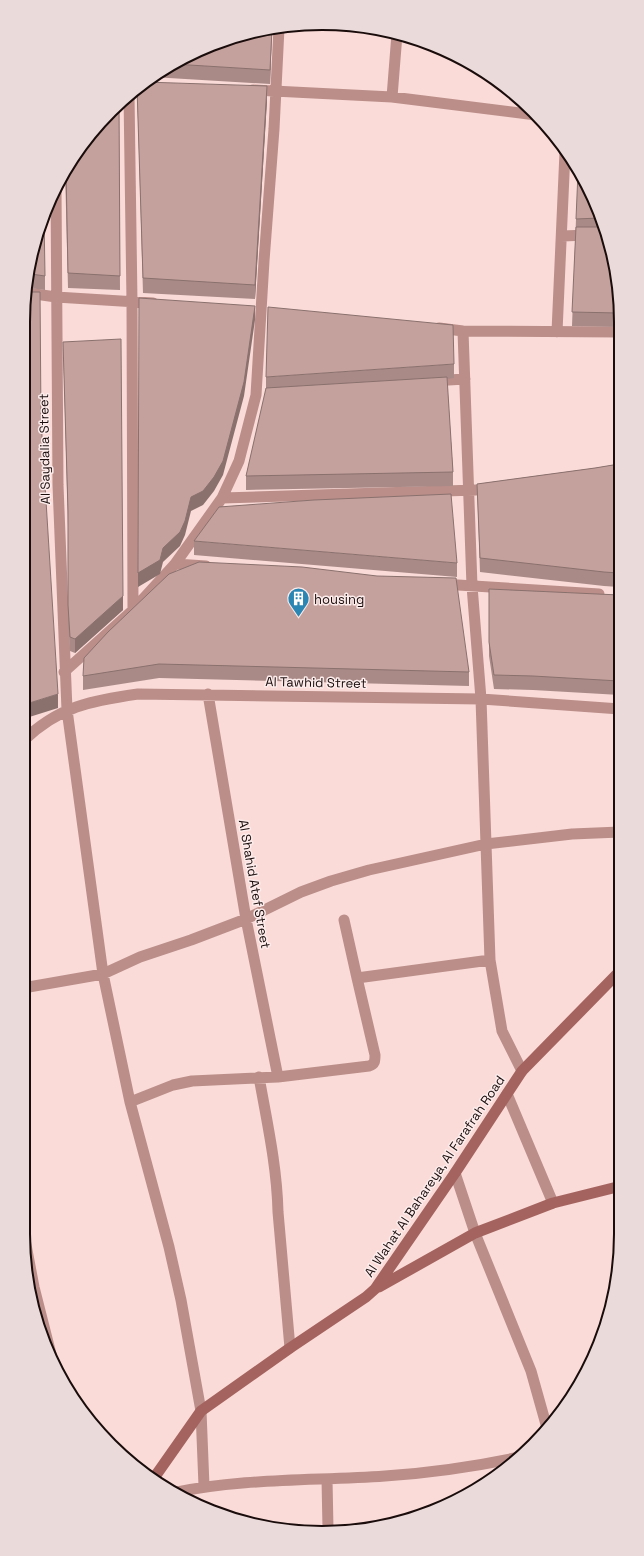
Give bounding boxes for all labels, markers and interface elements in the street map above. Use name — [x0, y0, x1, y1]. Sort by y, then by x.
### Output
street label: Al Saydalia Street — [35, 393, 54, 504]
building icon: housing — [285, 586, 311, 619]
place label: housing — [314, 591, 364, 608]
street label: Al Tawhid Street — [265, 673, 367, 692]
street label: Al Shahid Atef Street — [235, 818, 274, 950]
street label: Al Wahat Al Bahareya, Al Farafrah Road — [360, 1072, 508, 1280]

